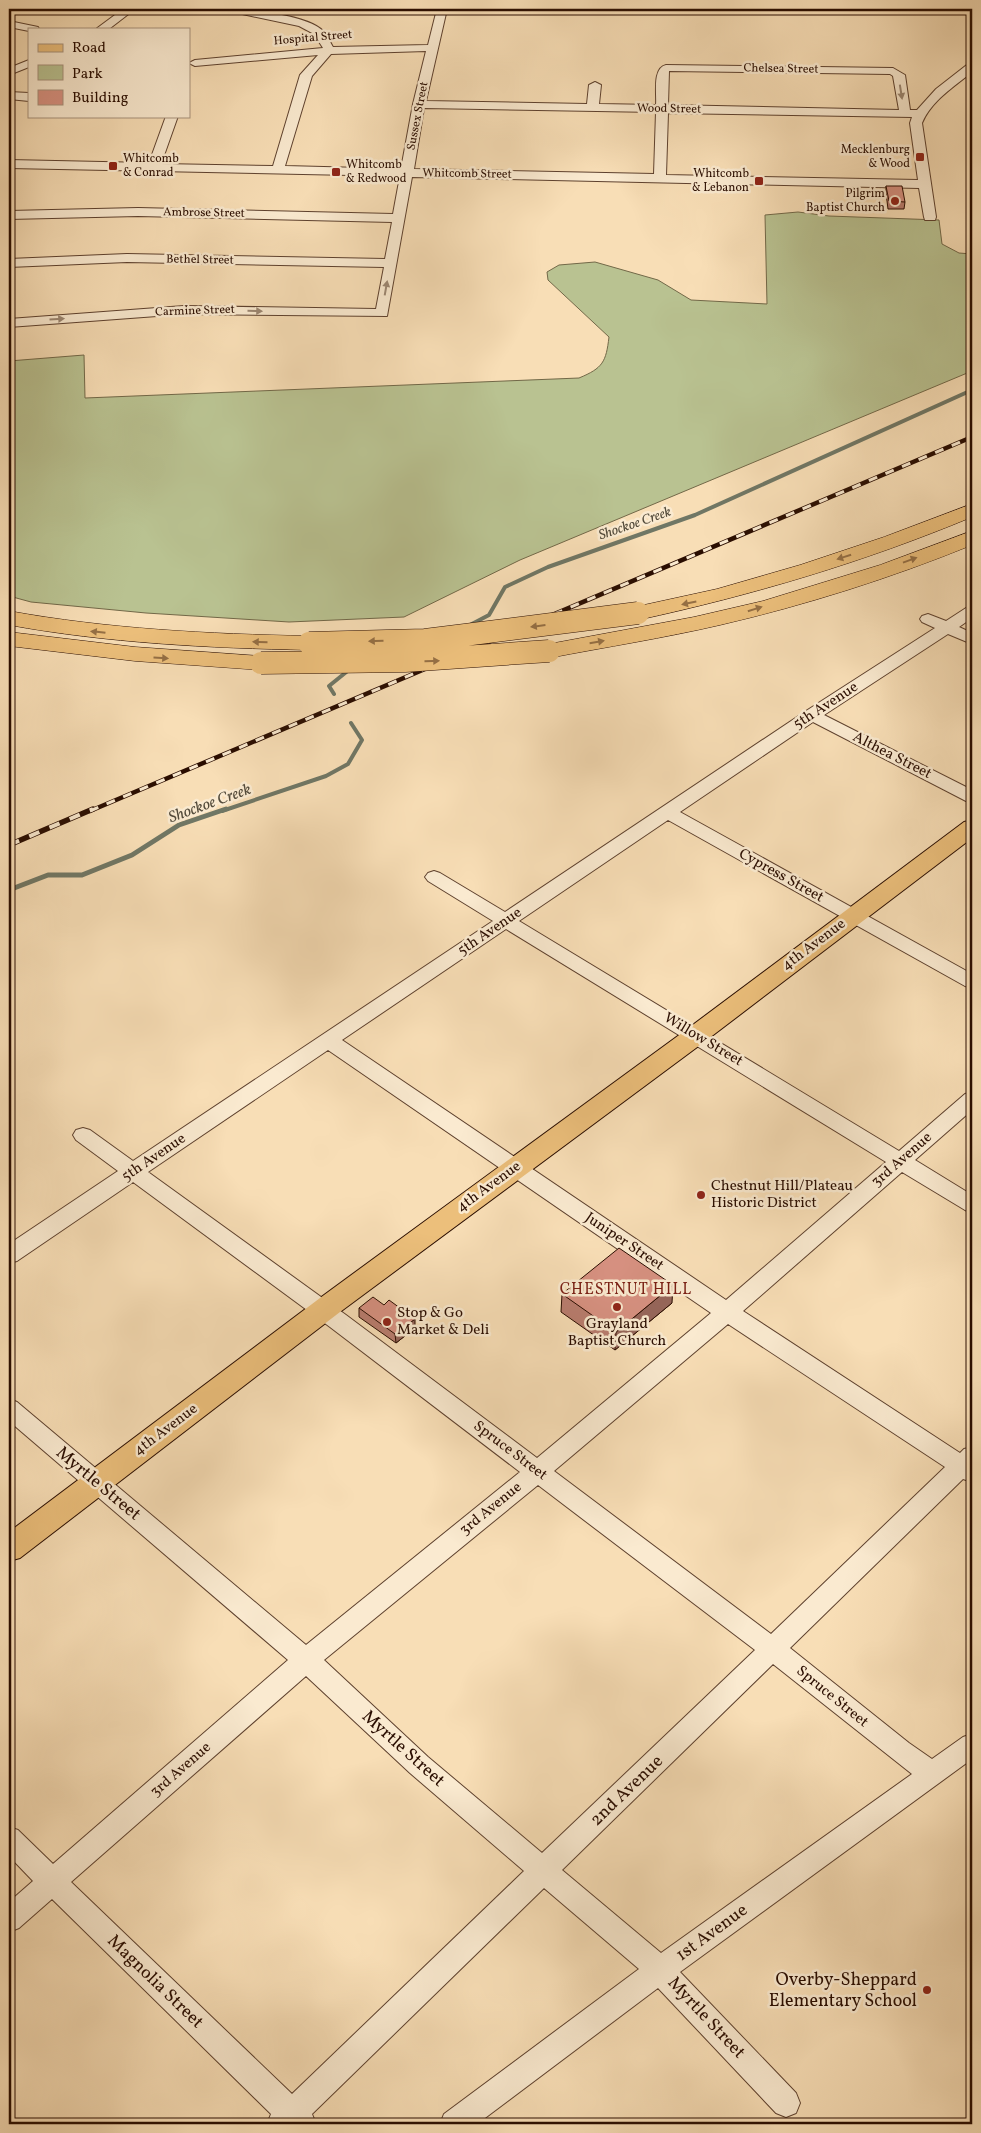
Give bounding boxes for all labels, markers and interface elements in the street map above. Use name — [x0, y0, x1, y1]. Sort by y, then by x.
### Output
street label: Hospital Street — [273, 27, 353, 49]
legend — [28, 28, 190, 118]
text: Road — [72, 38, 106, 59]
street label: Chelsea Street — [743, 60, 819, 78]
text: Park — [72, 64, 103, 85]
street label: Sussex Street — [404, 80, 432, 152]
one-way arrow — [898, 85, 906, 101]
text: Building — [72, 88, 129, 109]
street label: Wood Street — [637, 100, 701, 118]
place label: Mecklenburg & Wood — [841, 142, 910, 172]
place label: Whitcomb & Conrad — [123, 151, 179, 181]
marker: Mecklenburg & Wood — [914, 151, 926, 163]
place label: Whitcomb & Redwood — [346, 157, 407, 187]
marker: Whitcomb & Conrad — [107, 160, 119, 172]
street label: Whitcomb Street — [422, 165, 512, 183]
marker: Whitcomb & Redwood — [330, 166, 342, 178]
place label: Whitcomb & Lebanon — [692, 166, 749, 196]
marker: Whitcomb & Lebanon — [753, 175, 765, 187]
place label: Pilgrim Baptist Church — [806, 186, 885, 216]
marker: Pilgrim Baptist Church — [889, 195, 901, 207]
street label: Ambrose Street — [163, 204, 245, 222]
street label: Bethel Street — [166, 251, 234, 269]
one-way arrow — [383, 280, 391, 296]
street label: Carmine Street — [155, 302, 235, 320]
one-way arrow — [247, 307, 263, 315]
one-way arrow — [50, 315, 66, 323]
water label: Shockoe Creek — [596, 503, 674, 545]
one-way arrow — [837, 553, 852, 561]
one-way arrow — [903, 556, 918, 563]
one-way arrow — [681, 599, 696, 607]
one-way arrow — [748, 604, 763, 612]
one-way arrow — [530, 622, 546, 630]
one-way arrow — [90, 628, 106, 636]
one-way arrow — [368, 637, 384, 645]
one-way arrow — [252, 638, 268, 646]
one-way arrow — [589, 638, 605, 646]
one-way arrow — [154, 654, 170, 662]
one-way arrow — [424, 656, 440, 664]
street label: 5th Avenue — [789, 677, 863, 735]
street label: Althea Street — [849, 727, 935, 785]
water label: Shockoe Creek — [166, 779, 255, 829]
street label: Cypress Street — [735, 844, 827, 908]
street label: 5th Avenue — [454, 903, 526, 961]
street label: 4th Avenue — [778, 914, 850, 976]
street label: Willow Street — [659, 1008, 747, 1072]
street label: 3rd Avenue — [867, 1128, 937, 1192]
street label: 5th Avenue — [118, 1129, 190, 1187]
street label: 4th Avenue — [452, 1156, 526, 1218]
place label: Chestnut Hill/Plateau Historic District — [711, 1176, 853, 1214]
marker: Chestnut Hill/Plateau Historic District — [695, 1189, 707, 1201]
street label: Juniper Street — [580, 1208, 668, 1276]
district label: CHESTNUT HILL — [560, 1279, 692, 1301]
marker: Grayland Baptist Church — [611, 1301, 623, 1313]
place label: Stop & Go Market & Deli — [397, 1303, 489, 1341]
place label: Grayland Baptist Church — [568, 1314, 666, 1352]
marker: Stop & Go Market & Deli — [381, 1316, 393, 1328]
street label: 4th Avenue — [130, 1399, 202, 1461]
street label: Spruce Street — [469, 1416, 551, 1486]
street label: Myrtle Street — [50, 1441, 146, 1527]
street label: 3rd Avenue — [455, 1477, 527, 1541]
street label: Spruce Street — [791, 1661, 873, 1733]
street label: Myrtle Street — [356, 1705, 450, 1793]
street label: 3rd Avenue — [146, 1738, 216, 1802]
street label: 2nd Avenue — [585, 1750, 669, 1832]
street label: 1st Avenue — [671, 1898, 753, 1968]
street label: Magnolia Street — [101, 1929, 209, 2035]
place label: Overby-Sheppard Elementary School — [769, 1968, 917, 2014]
street label: Myrtle Street — [661, 1971, 751, 2065]
marker: Overby-Sheppard Elementary School — [921, 1984, 933, 1996]

